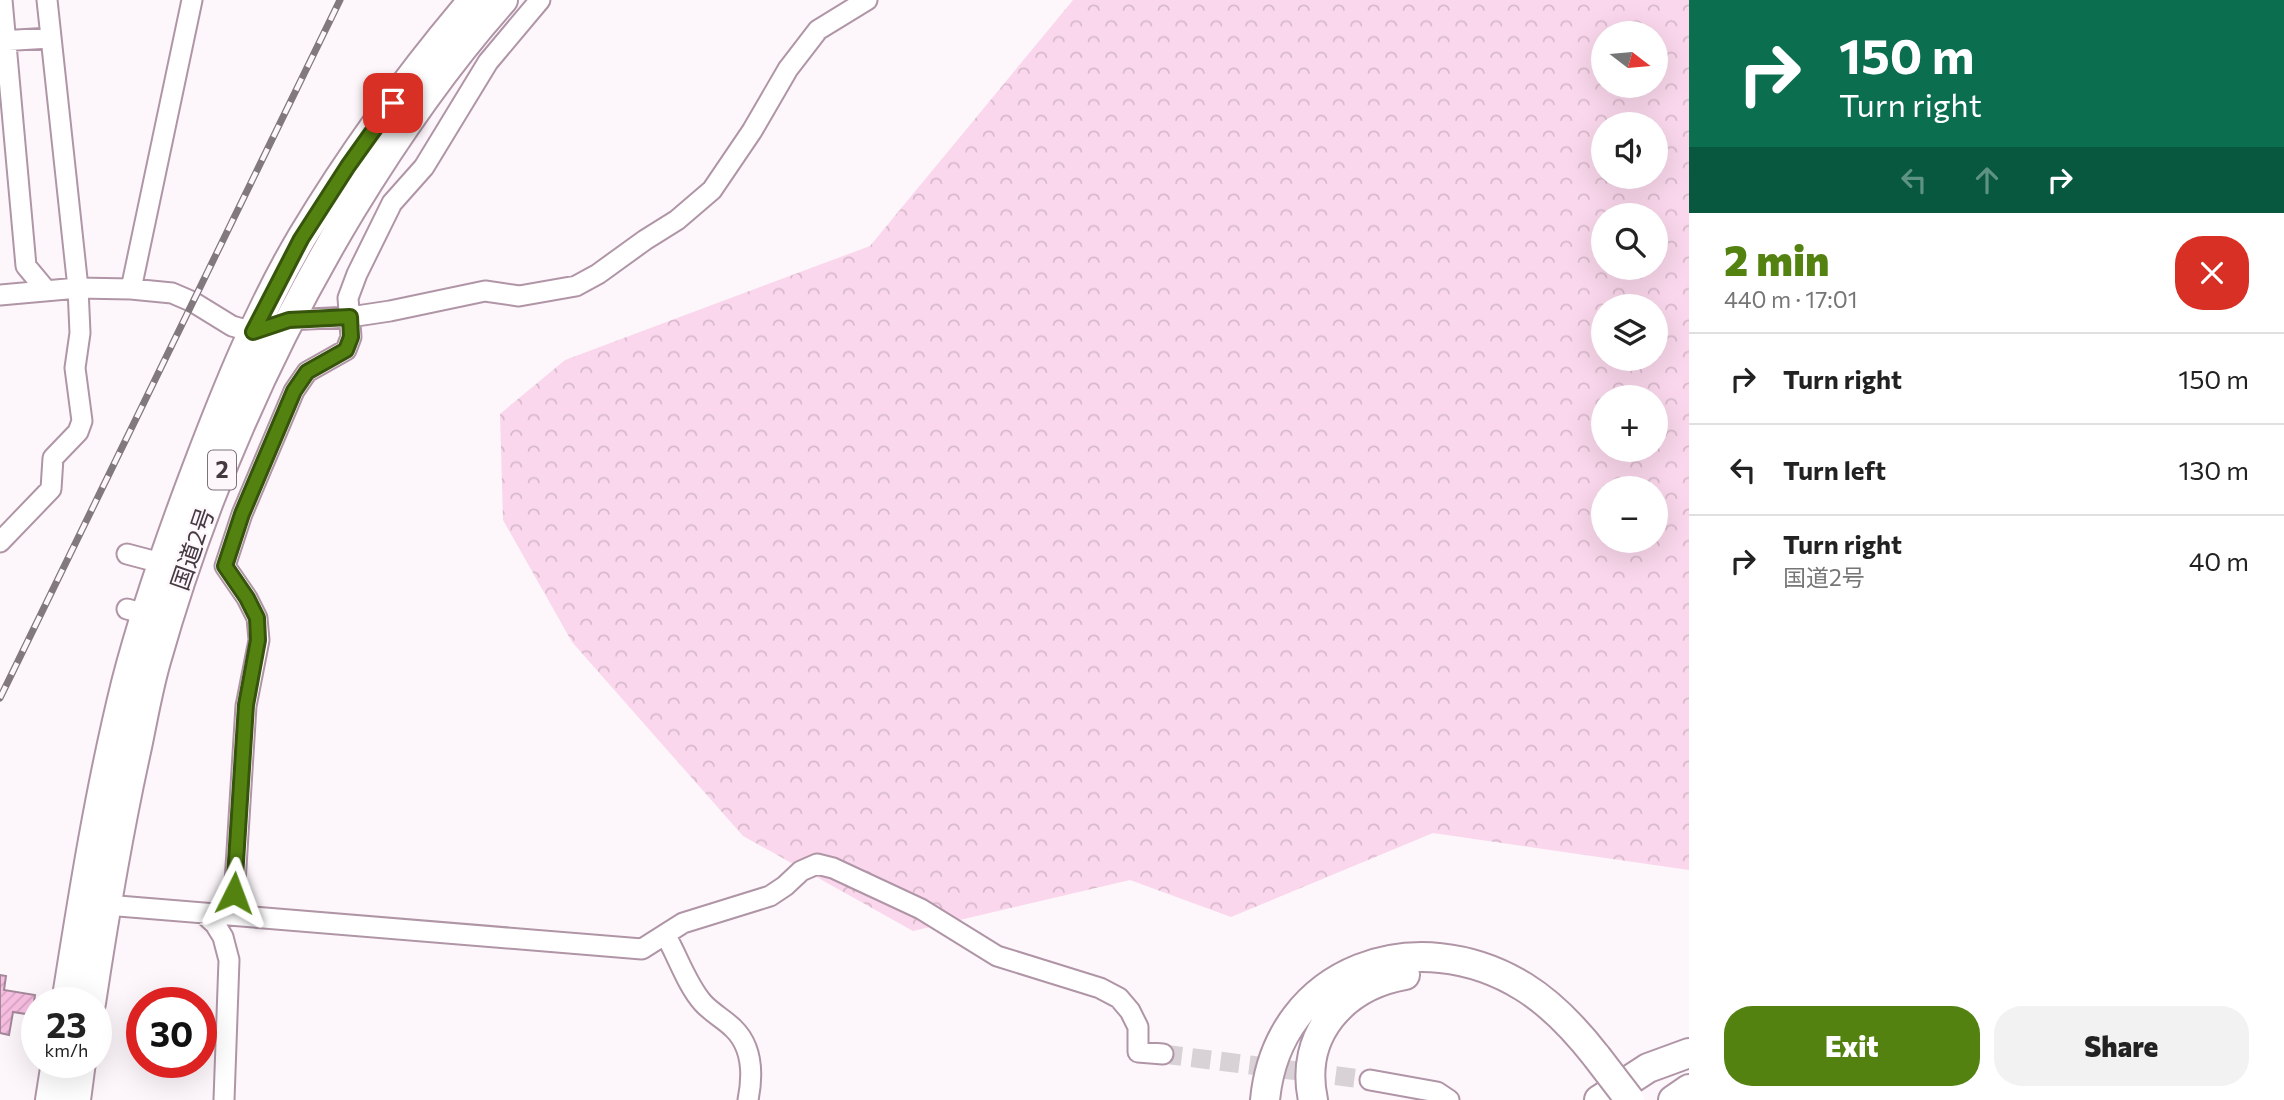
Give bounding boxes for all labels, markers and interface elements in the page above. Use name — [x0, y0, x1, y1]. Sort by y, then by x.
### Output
north arrow — [1591, 21, 1668, 98]
map controls — [1591, 21, 1668, 553]
text: 150 m — [1839, 24, 1974, 84]
icon: right — [1724, 28, 1815, 119]
pin — [363, 73, 423, 133]
icon: arrive — [374, 84, 412, 122]
text: Turn right — [1839, 84, 1982, 124]
button: sound — [1591, 112, 1668, 189]
icon: left — [1895, 161, 1933, 199]
icon: ahead — [1968, 161, 2006, 199]
icon: right — [2041, 161, 2079, 199]
button: search — [1591, 203, 1668, 280]
text: 2 min — [1724, 233, 1830, 285]
button: close — [2175, 236, 2249, 310]
text: 440 m · 17:01 — [1724, 285, 1858, 313]
button: layers — [1591, 294, 1668, 371]
icon: right — [1724, 360, 1762, 398]
text: Turn right — [1783, 363, 1902, 394]
text: 150 m — [2178, 363, 2249, 394]
button: + — [1591, 385, 1668, 462]
road number: 2 — [208, 450, 236, 490]
icon: left — [1724, 451, 1762, 489]
text: Turn left — [1783, 454, 1886, 485]
text: 130 m — [2178, 454, 2249, 485]
button: − — [1591, 476, 1668, 553]
street label: 国道2号 — [164, 503, 219, 594]
text: Turn right — [1783, 528, 1902, 559]
icon: right — [1724, 542, 1762, 580]
text: 40 m — [2189, 545, 2249, 576]
text: 国道2号 — [1783, 563, 1865, 591]
position arrow — [197, 856, 271, 930]
speed limit sign: 30 — [126, 987, 217, 1078]
text: 23 — [46, 1002, 87, 1045]
button: Exit — [1724, 1006, 1980, 1086]
button: Share — [1994, 1006, 2249, 1086]
text: km/h — [45, 1039, 88, 1061]

